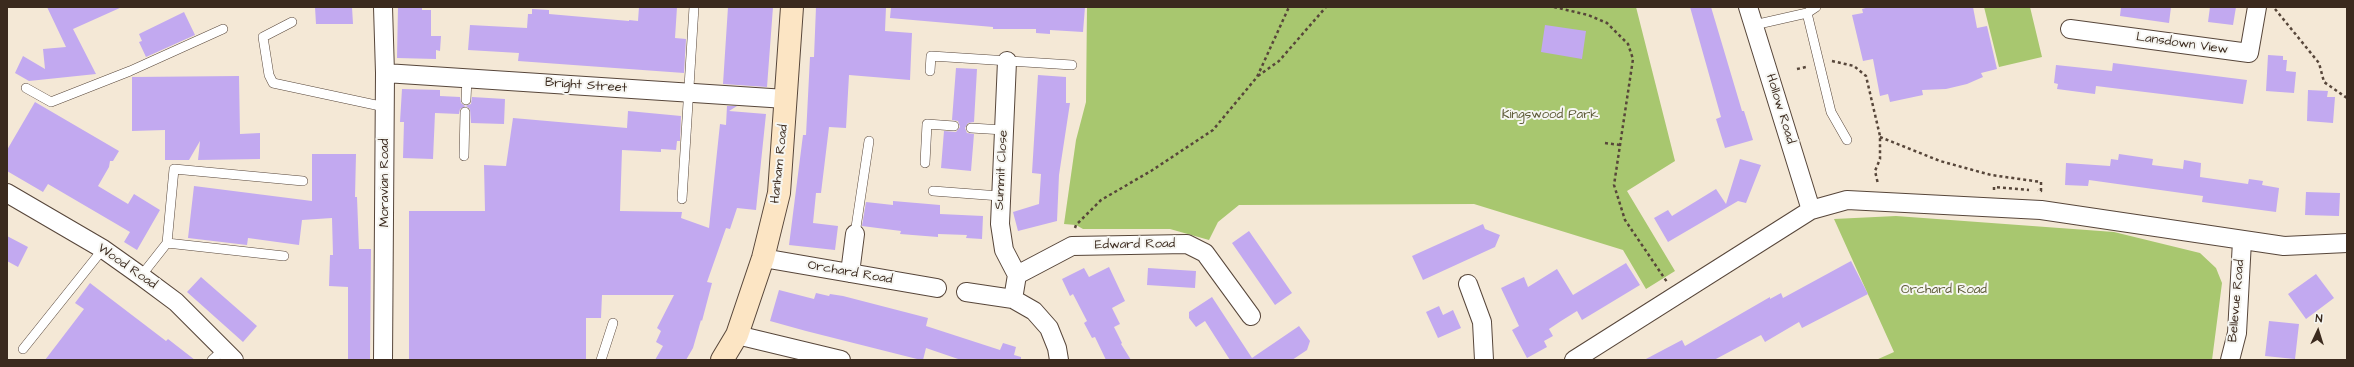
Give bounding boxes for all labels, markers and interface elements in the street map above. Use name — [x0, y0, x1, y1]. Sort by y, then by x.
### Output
street label: Lansdown View — [2135, 30, 2229, 58]
street label: Hollow Road — [1762, 72, 1798, 146]
street label: Bright Street — [545, 75, 627, 97]
park label: Kingswood Park — [1502, 107, 1598, 123]
street label: Hanham Road — [768, 124, 792, 204]
street label: Summit Close — [992, 130, 1012, 210]
street label: Moravian Road — [377, 139, 393, 227]
street label: Edward Road — [1095, 236, 1175, 254]
street label: Wood Road — [94, 241, 160, 293]
street label: Orchard Road — [806, 258, 894, 288]
street label: Bellevue Road — [2226, 259, 2248, 343]
park label: Orchard Road — [1901, 282, 1987, 298]
north arrow — [2298, 311, 2338, 351]
text: N — [2315, 311, 2323, 326]

